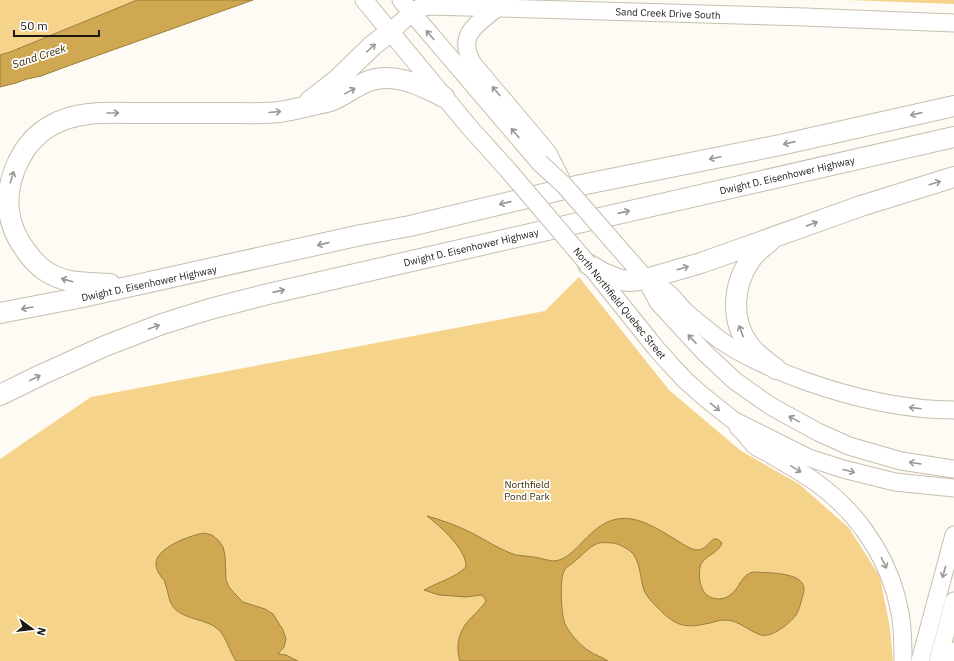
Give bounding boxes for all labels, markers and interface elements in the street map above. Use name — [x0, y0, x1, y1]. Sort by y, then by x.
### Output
street label: Sand Creek Drive South — [615, 5, 721, 22]
scale bar — [14, 12, 99, 38]
text: 50 m — [20, 18, 48, 33]
one-way arrow — [426, 29, 435, 40]
water label: Sand Creek — [10, 41, 68, 71]
one-way arrow — [366, 43, 376, 52]
one-way arrow — [491, 85, 500, 96]
one-way arrow — [344, 86, 356, 94]
one-way arrow — [268, 108, 281, 115]
one-way arrow — [106, 109, 119, 117]
one-way arrow — [910, 111, 923, 119]
one-way arrow — [511, 129, 520, 139]
one-way arrow — [783, 140, 796, 147]
one-way arrow — [709, 154, 722, 162]
street label: Dwight D. Eisenhower Highway — [718, 154, 856, 197]
one-way arrow — [9, 171, 16, 184]
one-way arrow — [929, 179, 942, 186]
one-way arrow — [499, 199, 512, 207]
one-way arrow — [617, 208, 630, 216]
one-way arrow — [806, 220, 819, 227]
street label: Dwight D. Eisenhower Highway — [402, 226, 540, 269]
one-way arrow — [317, 241, 330, 248]
street label: North Northfield Quebec Street — [571, 245, 669, 362]
street label: Dwight D. Eisenhower Highway — [80, 263, 218, 304]
one-way arrow — [676, 264, 689, 271]
one-way arrow — [61, 276, 74, 283]
one-way arrow — [272, 287, 285, 295]
one-way arrow — [21, 304, 34, 312]
one-way arrow — [148, 322, 160, 330]
one-way arrow — [737, 325, 745, 337]
one-way arrow — [688, 334, 697, 344]
one-way arrow — [29, 374, 41, 381]
one-way arrow — [710, 402, 721, 411]
one-way arrow — [909, 404, 922, 411]
one-way arrow — [788, 415, 800, 423]
one-way arrow — [909, 459, 922, 467]
one-way arrow — [790, 466, 802, 474]
one-way arrow — [842, 468, 855, 475]
park label: Northfield Pond Park — [504, 478, 550, 503]
one-way arrow — [881, 556, 888, 568]
one-way arrow — [939, 566, 947, 579]
north arrow — [12, 609, 52, 649]
text: N — [34, 626, 49, 637]

